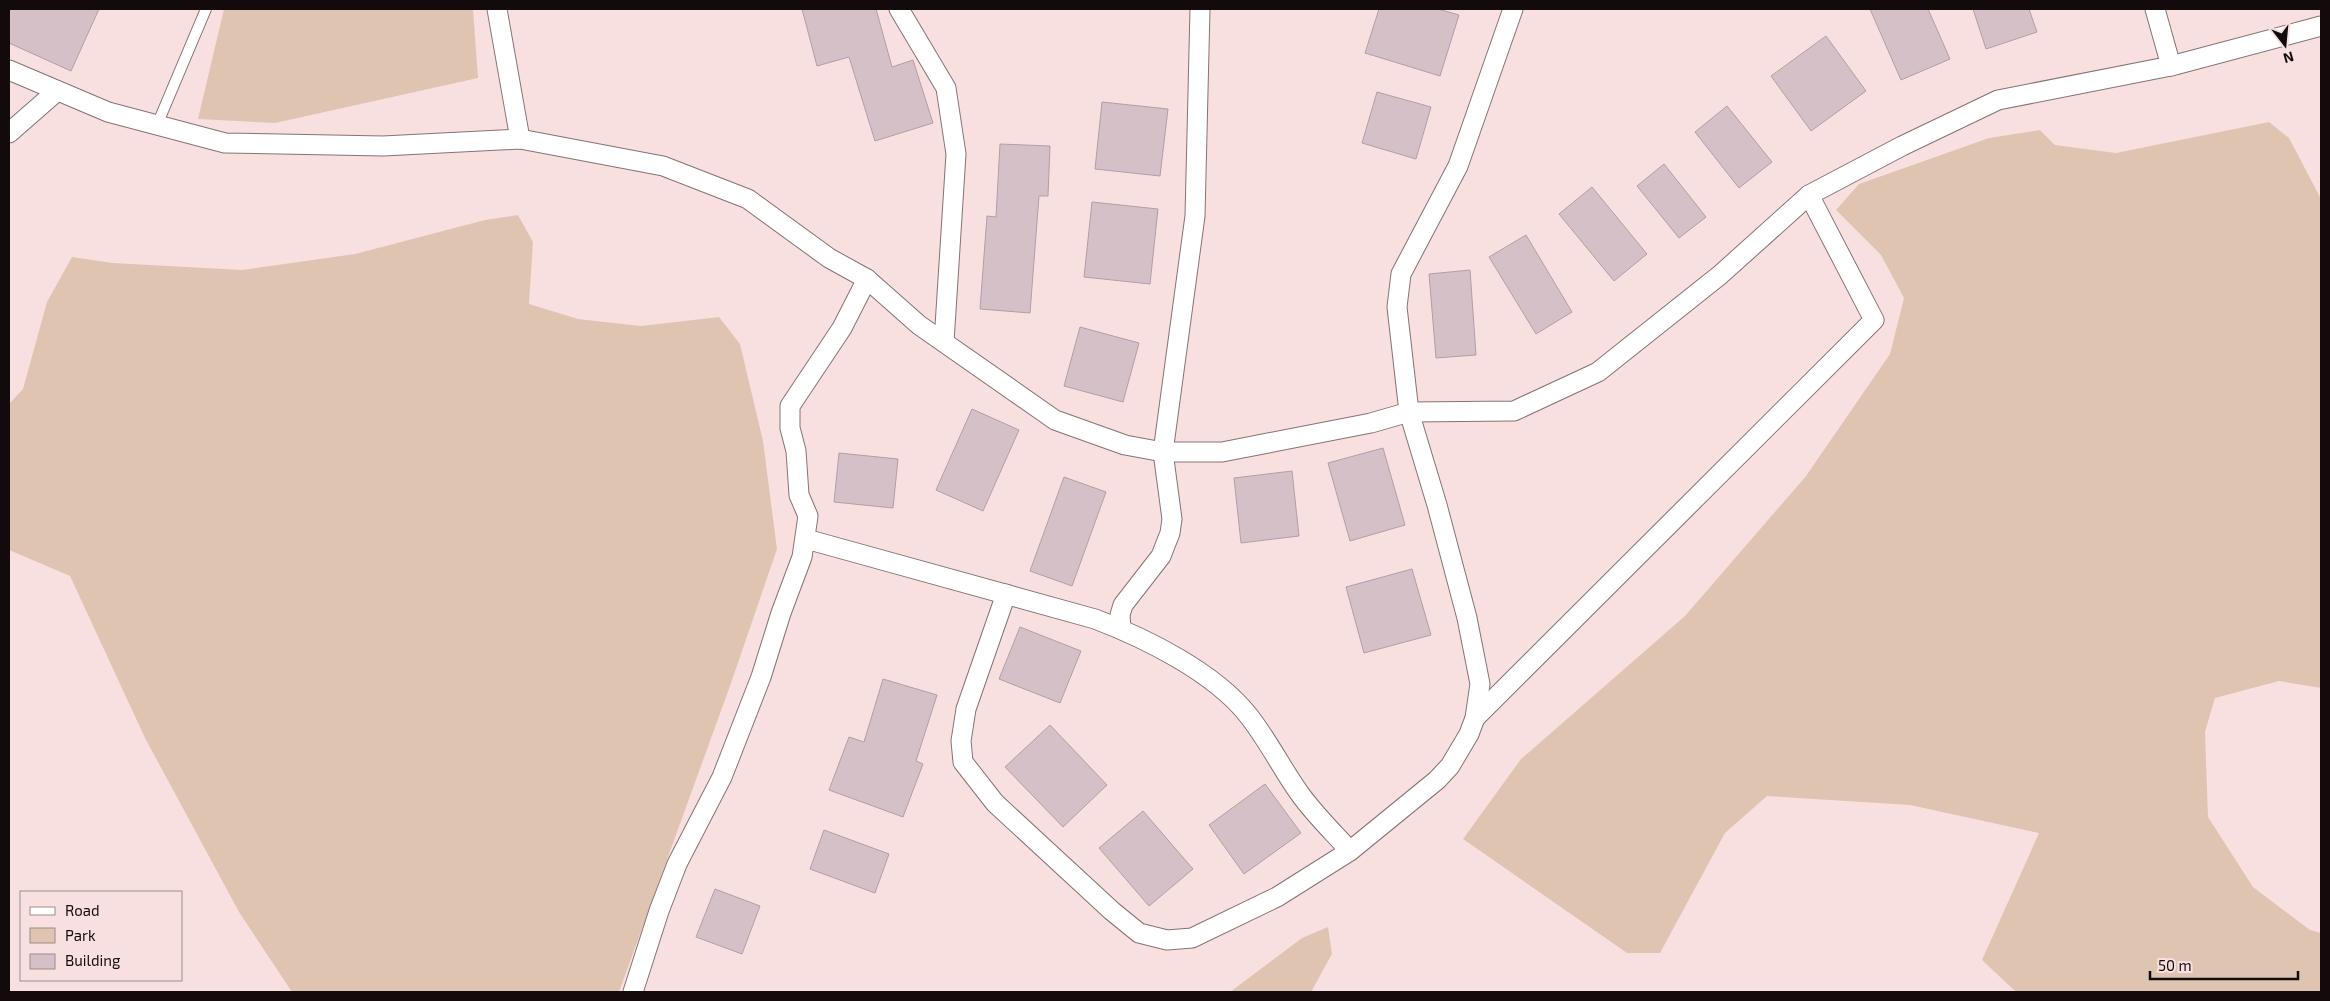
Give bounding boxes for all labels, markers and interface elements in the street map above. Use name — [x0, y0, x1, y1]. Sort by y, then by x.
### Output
north arrow — [2260, 20, 2310, 70]
text: N — [2282, 48, 2296, 68]
legend — [20, 891, 182, 981]
text: Road — [65, 901, 100, 919]
text: Park — [65, 926, 96, 944]
scale bar — [2150, 948, 2298, 980]
text: Building — [65, 951, 121, 969]
text: 50 m — [2158, 956, 2192, 974]

